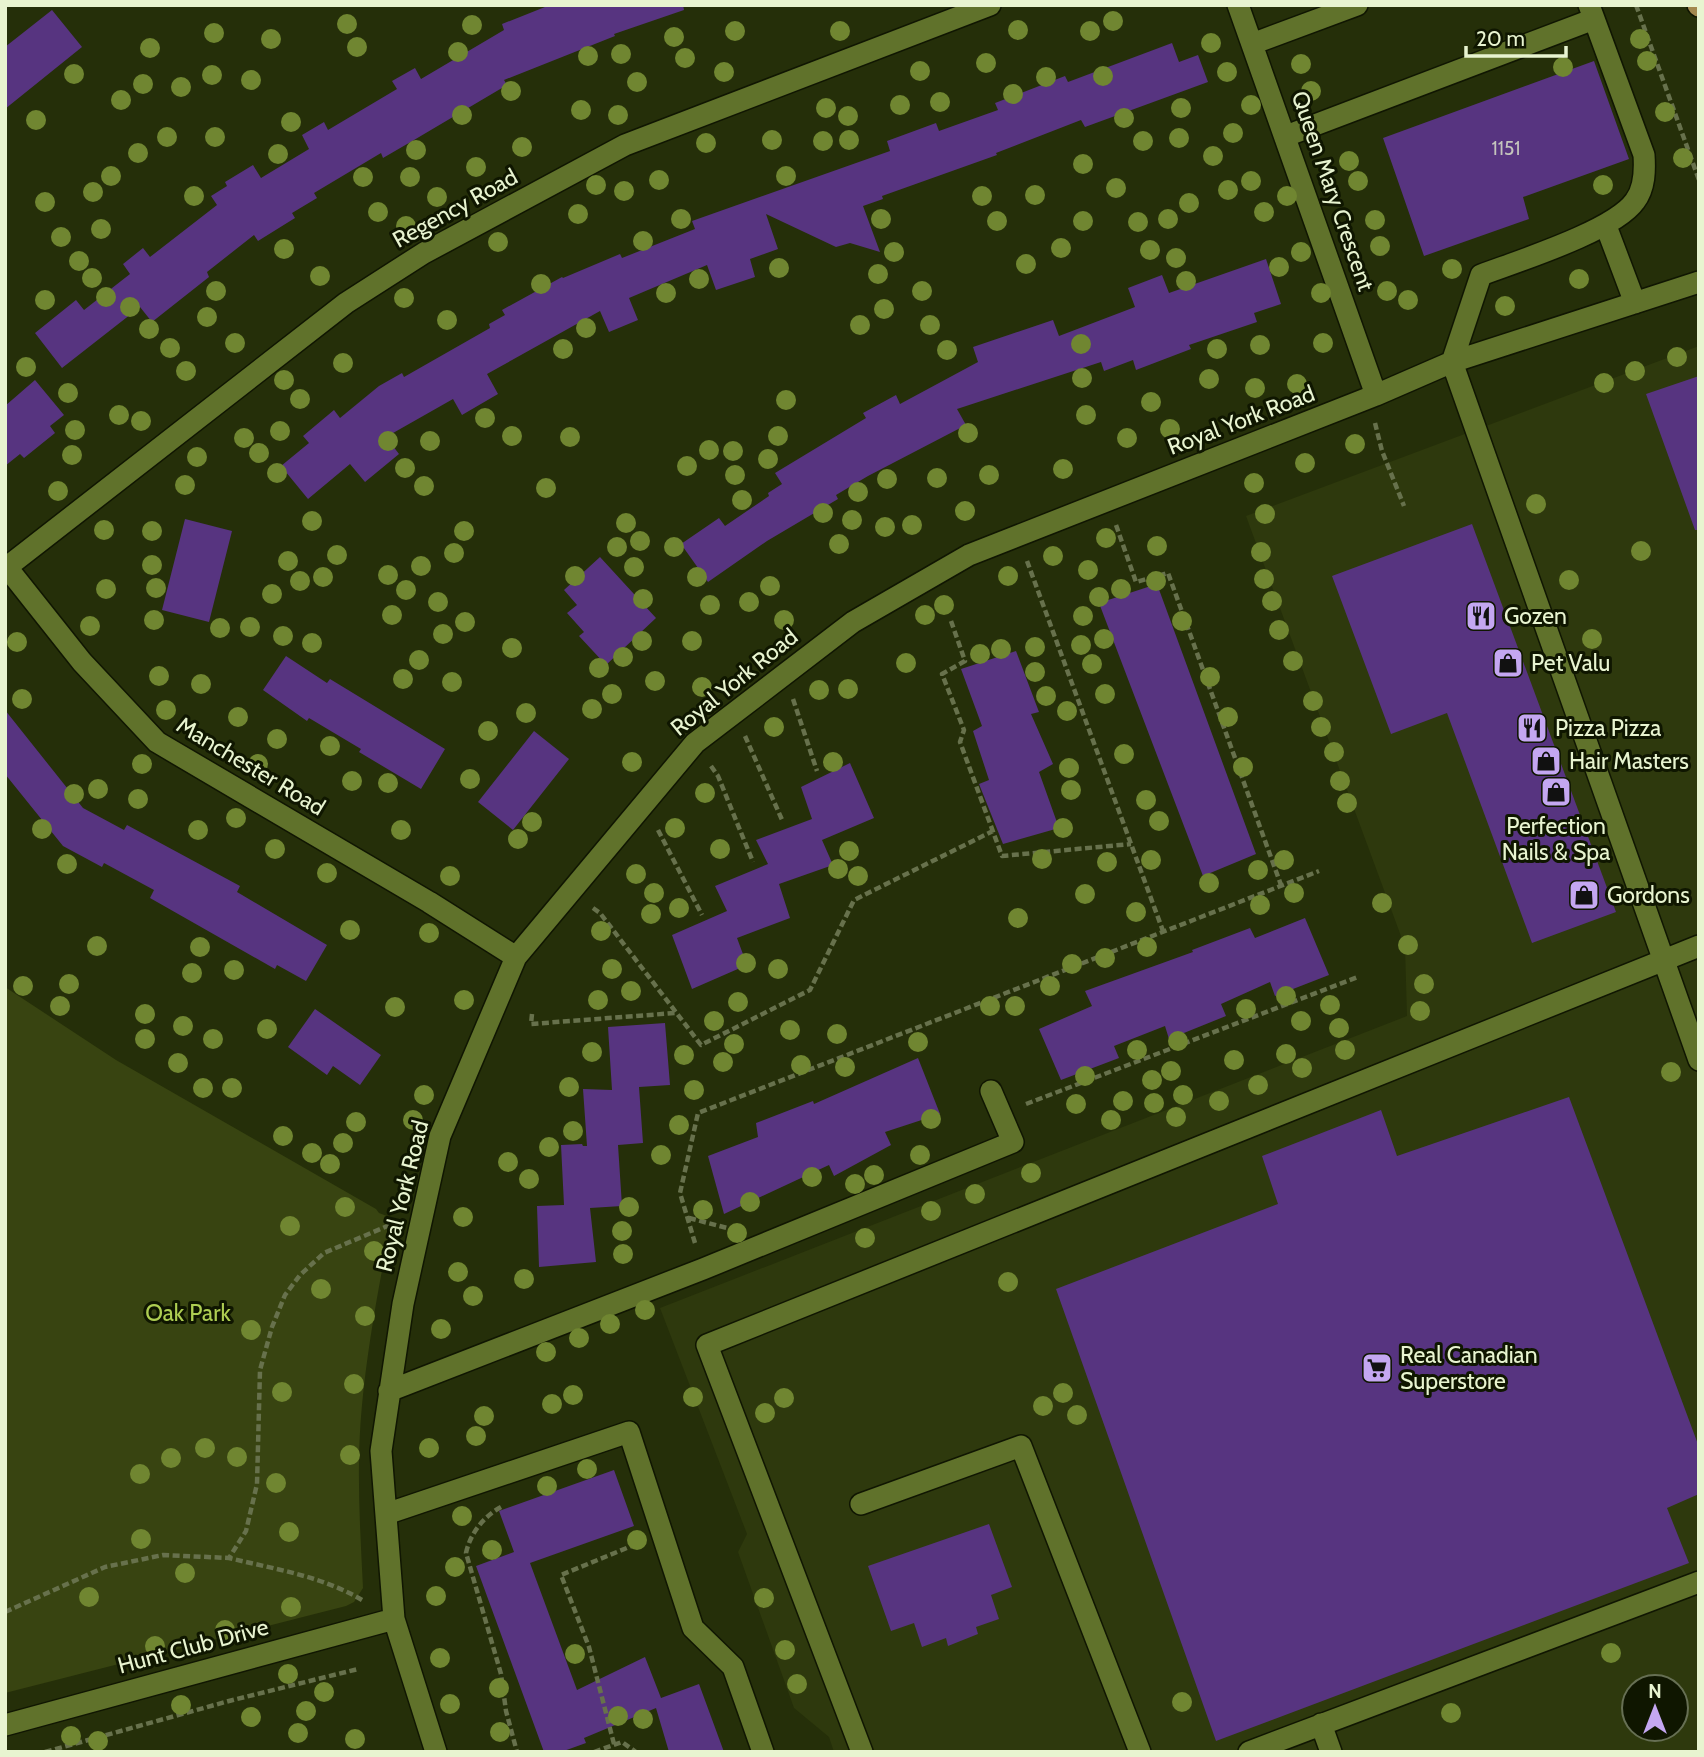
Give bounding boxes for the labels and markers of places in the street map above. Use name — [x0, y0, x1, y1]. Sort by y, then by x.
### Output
restaurant icon: Gozen — [1464, 599, 1498, 633]
place label: Gozen — [1504, 602, 1567, 630]
shop icon: Pet Valu — [1491, 646, 1525, 680]
place label: Pet Valu — [1531, 649, 1610, 677]
restaurant icon: Pizza Pizza — [1515, 711, 1549, 745]
place label: Pizza Pizza — [1555, 714, 1661, 742]
shop icon: Hair Masters — [1529, 744, 1563, 778]
place label: Hair Masters — [1569, 747, 1689, 775]
shop icon: Perfection Nails & Spa — [1539, 775, 1573, 809]
place label: Perfection Nails & Spa — [1502, 812, 1610, 866]
shop icon: Gordons — [1567, 878, 1601, 912]
place label: Gordons — [1607, 881, 1690, 909]
place label: Real Canadian Superstore — [1400, 1341, 1538, 1395]
supermarket icon: Real Canadian Superstore — [1360, 1351, 1394, 1385]

